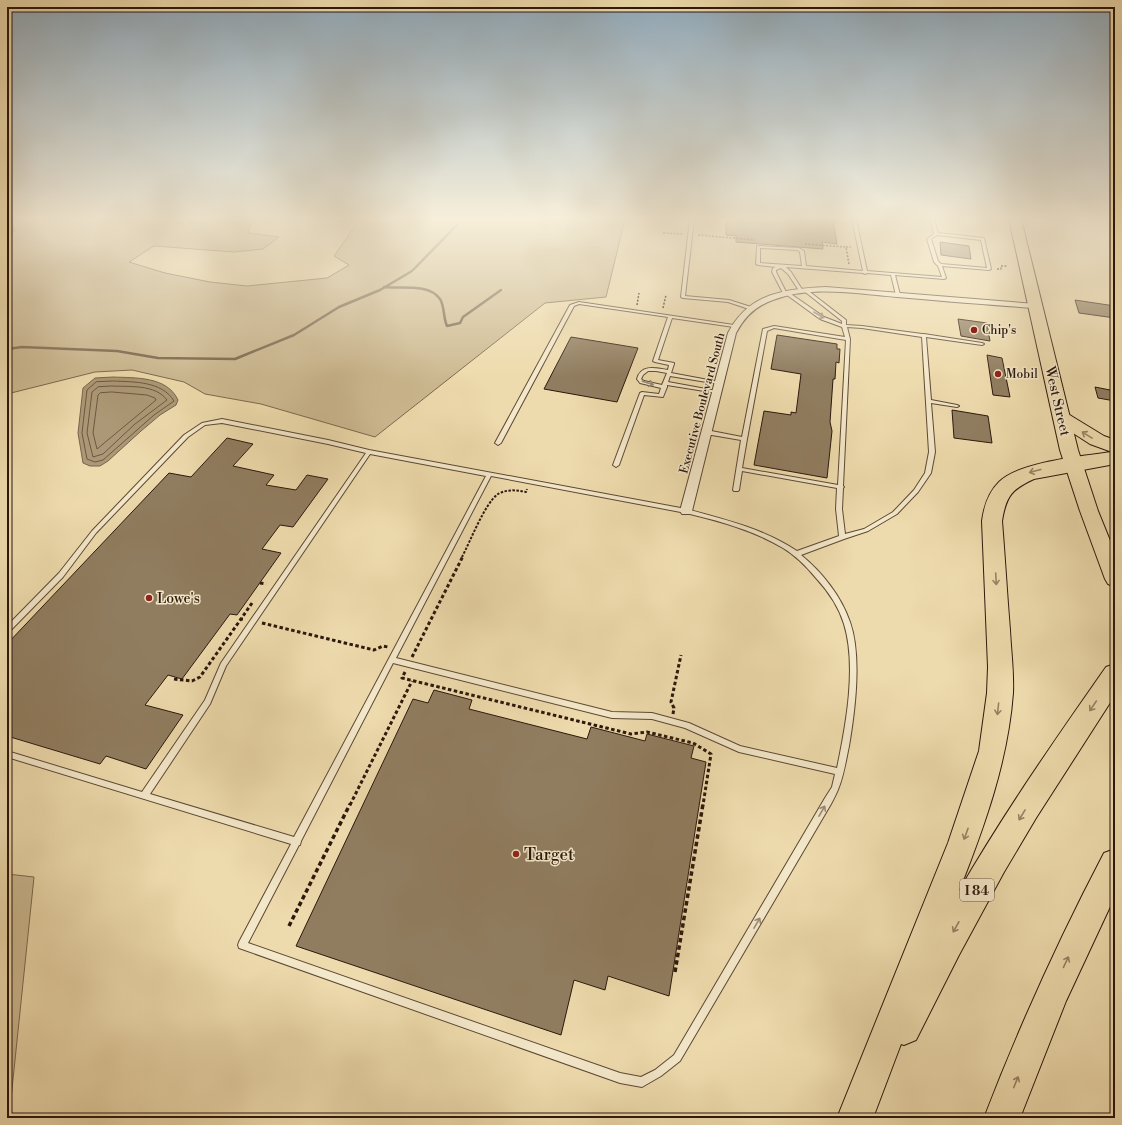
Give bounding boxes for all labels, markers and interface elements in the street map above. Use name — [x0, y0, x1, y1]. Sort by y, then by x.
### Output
one-way arrow — [813, 312, 825, 320]
place label: Chip's — [982, 323, 1016, 338]
marker: Chip's — [969, 325, 979, 335]
street label: Executive Boulevard South — [676, 331, 729, 475]
street label: West Street — [1040, 364, 1074, 438]
place label: Mobil — [1006, 367, 1038, 382]
marker: Mobil — [993, 369, 1003, 379]
one-way arrow — [641, 380, 654, 387]
one-way arrow — [1081, 430, 1093, 438]
one-way arrow — [1029, 468, 1042, 475]
one-way arrow — [992, 572, 999, 585]
place label: Lowe's — [157, 590, 200, 608]
marker: Lowe's — [144, 593, 154, 603]
one-way arrow — [1089, 701, 1098, 712]
one-way arrow — [994, 702, 1002, 715]
one-way arrow — [819, 805, 827, 817]
one-way arrow — [1017, 809, 1025, 821]
one-way arrow — [961, 828, 969, 840]
place label: Target — [524, 844, 574, 866]
marker: Target — [511, 849, 521, 859]
road number: I 84 — [960, 879, 994, 901]
one-way arrow — [754, 917, 762, 929]
one-way arrow — [952, 921, 960, 933]
one-way arrow — [1063, 956, 1070, 968]
one-way arrow — [1012, 1076, 1020, 1088]

